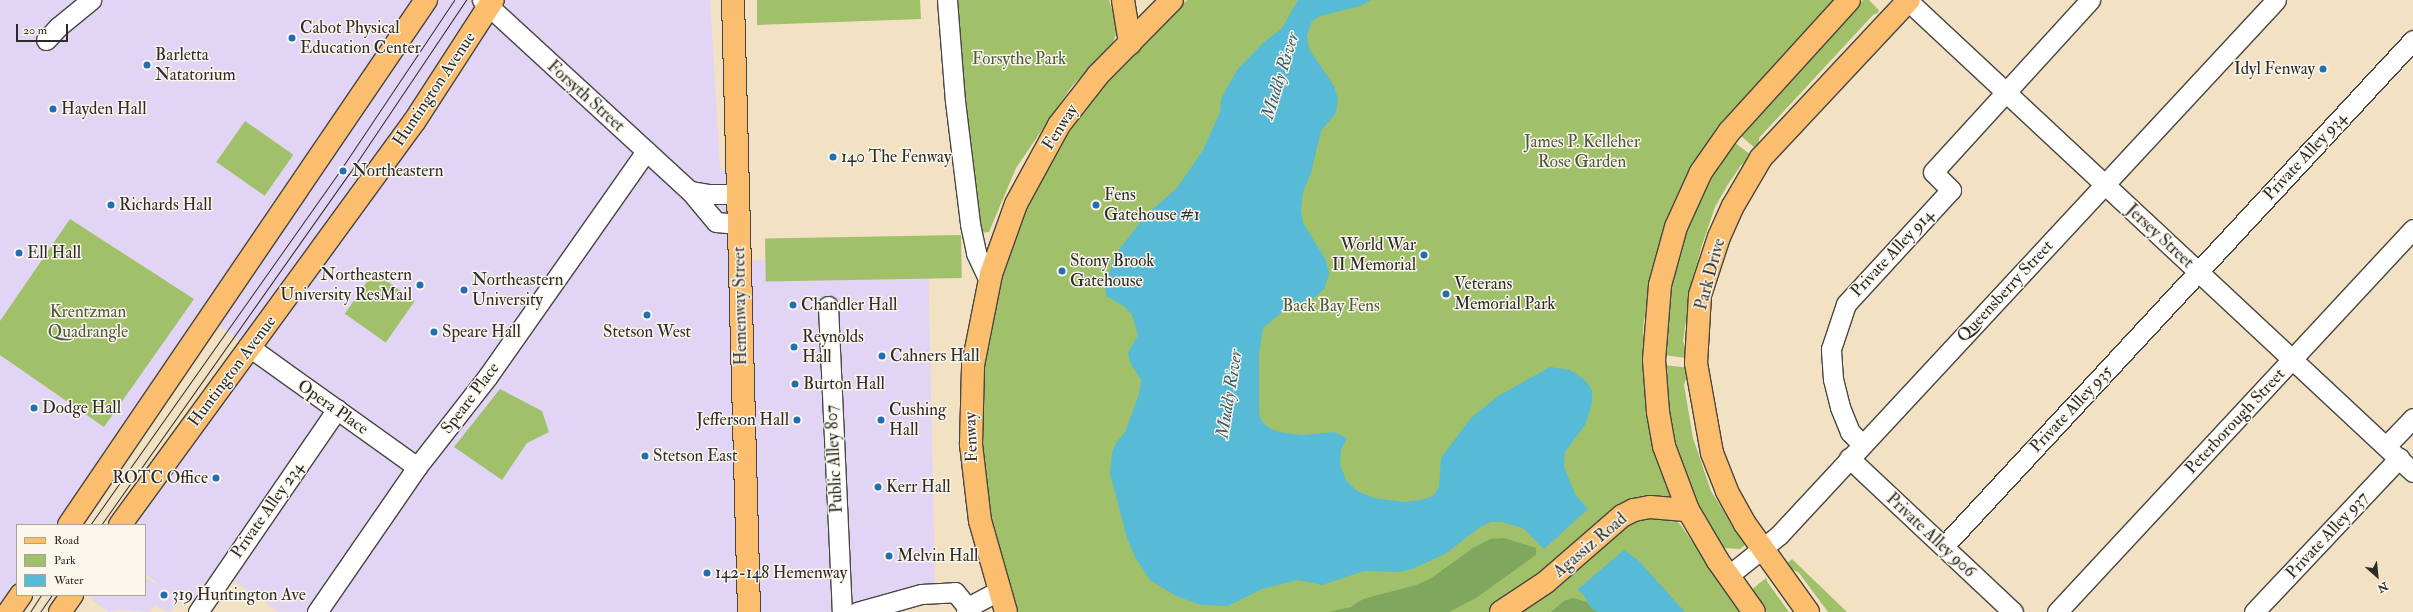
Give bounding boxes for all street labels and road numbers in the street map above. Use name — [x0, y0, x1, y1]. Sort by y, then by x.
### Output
street label: Huntington Avenue — [388, 28, 480, 150]
street label: Forsyth Street — [543, 56, 629, 136]
street label: Fenway — [1038, 100, 1082, 154]
street label: Private Alley 934 — [2259, 108, 2351, 204]
street label: Jersey Street — [2122, 200, 2198, 272]
street label: Private Alley 914 — [1846, 205, 1938, 301]
street label: Park Drive — [1691, 236, 1729, 312]
street label: Queensberry Street — [1953, 236, 2057, 346]
street label: Hemenway Street — [729, 246, 751, 366]
street label: Huntington Avenue — [184, 312, 280, 430]
street label: Speare Place — [436, 358, 504, 438]
street label: Private Alley 935 — [2026, 361, 2116, 457]
street label: Peterborough Street — [2181, 364, 2289, 478]
street label: Opera Place — [294, 375, 372, 439]
street label: Public Alley 807 — [821, 404, 847, 514]
street label: Fenway — [960, 411, 982, 463]
street label: Private Alley 234 — [226, 458, 308, 562]
street label: Private Alley 937 — [2281, 487, 2373, 583]
street label: Private Alley 906 — [1882, 488, 1980, 582]
street label: Agassiz Road — [1549, 508, 1631, 582]

